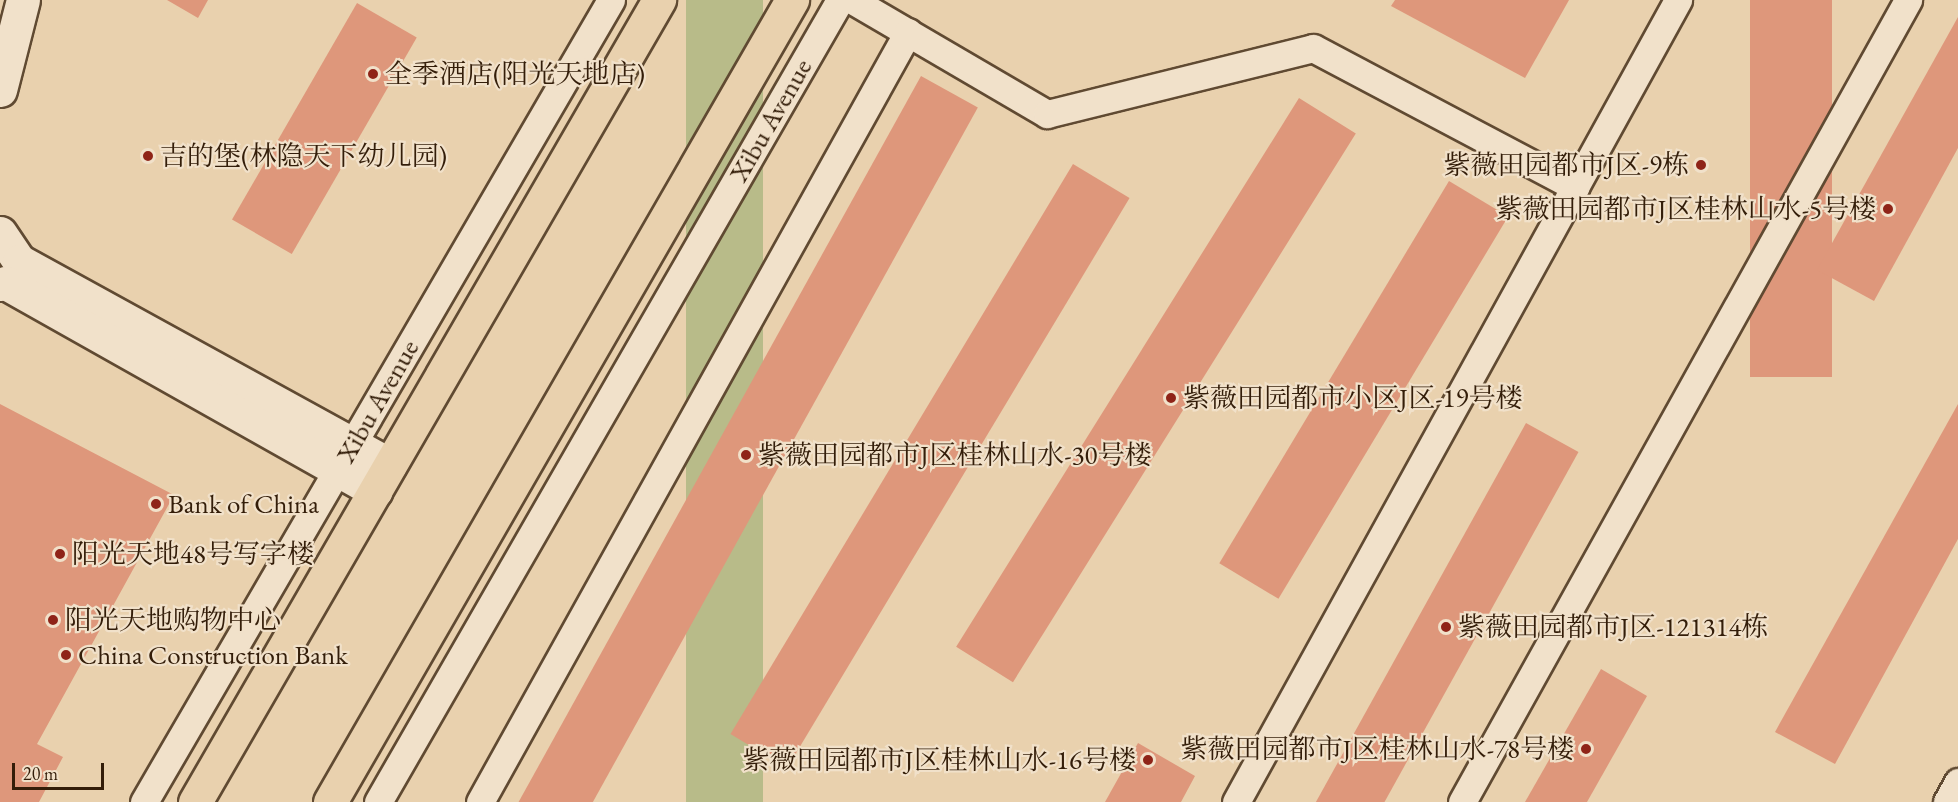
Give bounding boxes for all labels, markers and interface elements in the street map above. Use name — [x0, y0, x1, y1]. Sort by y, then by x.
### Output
street label: Xibu Avenue — [722, 53, 818, 187]
place label: 全季酒店(阳光天地店) — [385, 58, 645, 90]
marker: 全季酒店(阳光天地店) — [366, 67, 380, 81]
place label: 吉的堡(林隐天下幼儿园) — [160, 140, 447, 172]
marker: 吉的堡(林隐天下幼儿园) — [141, 149, 155, 163]
place label: 紫薇田园都市J区-9栋 — [1443, 149, 1689, 181]
marker: 紫薇田园都市J区-9栋 — [1694, 158, 1708, 172]
place label: 紫薇田园都市J区桂林山水-5号楼 — [1495, 193, 1876, 225]
marker: 紫薇田园都市J区桂林山水-5号楼 — [1881, 202, 1895, 216]
street label: Xibu Avenue — [329, 334, 425, 468]
place label: 紫薇田园都市小区J区-19号楼 — [1183, 382, 1522, 414]
marker: 紫薇田园都市小区J区-19号楼 — [1164, 391, 1178, 405]
place label: 紫薇田园都市J区桂林山水-30号楼 — [758, 439, 1151, 471]
marker: 紫薇田园都市J区桂林山水-30号楼 — [739, 448, 753, 462]
place label: Bank of China — [168, 488, 319, 520]
marker: Bank of China — [149, 497, 163, 511]
place label: 阳光天地48号写字楼 — [72, 538, 314, 570]
marker: 阳光天地48号写字楼 — [53, 547, 67, 561]
place label: 阳光天地购物中心 — [65, 604, 281, 636]
place label: 紫薇田园都市J区-121314栋 — [1458, 611, 1768, 643]
marker: 阳光天地购物中心 — [46, 613, 60, 627]
marker: 紫薇田园都市J区-121314栋 — [1439, 620, 1453, 634]
place label: China Construction Bank — [78, 639, 348, 671]
marker: China Construction Bank — [59, 648, 73, 662]
place label: 紫薇田园都市J区桂林山水-78号楼 — [1181, 733, 1574, 765]
marker: 紫薇田园都市J区桂林山水-78号楼 — [1579, 742, 1593, 756]
place label: 紫薇田园都市J区桂林山水-16号楼 — [743, 744, 1136, 776]
scale bar — [15, 751, 106, 789]
marker: 紫薇田园都市J区桂林山水-16号楼 — [1141, 753, 1155, 767]
text: 20 m — [23, 762, 58, 785]

